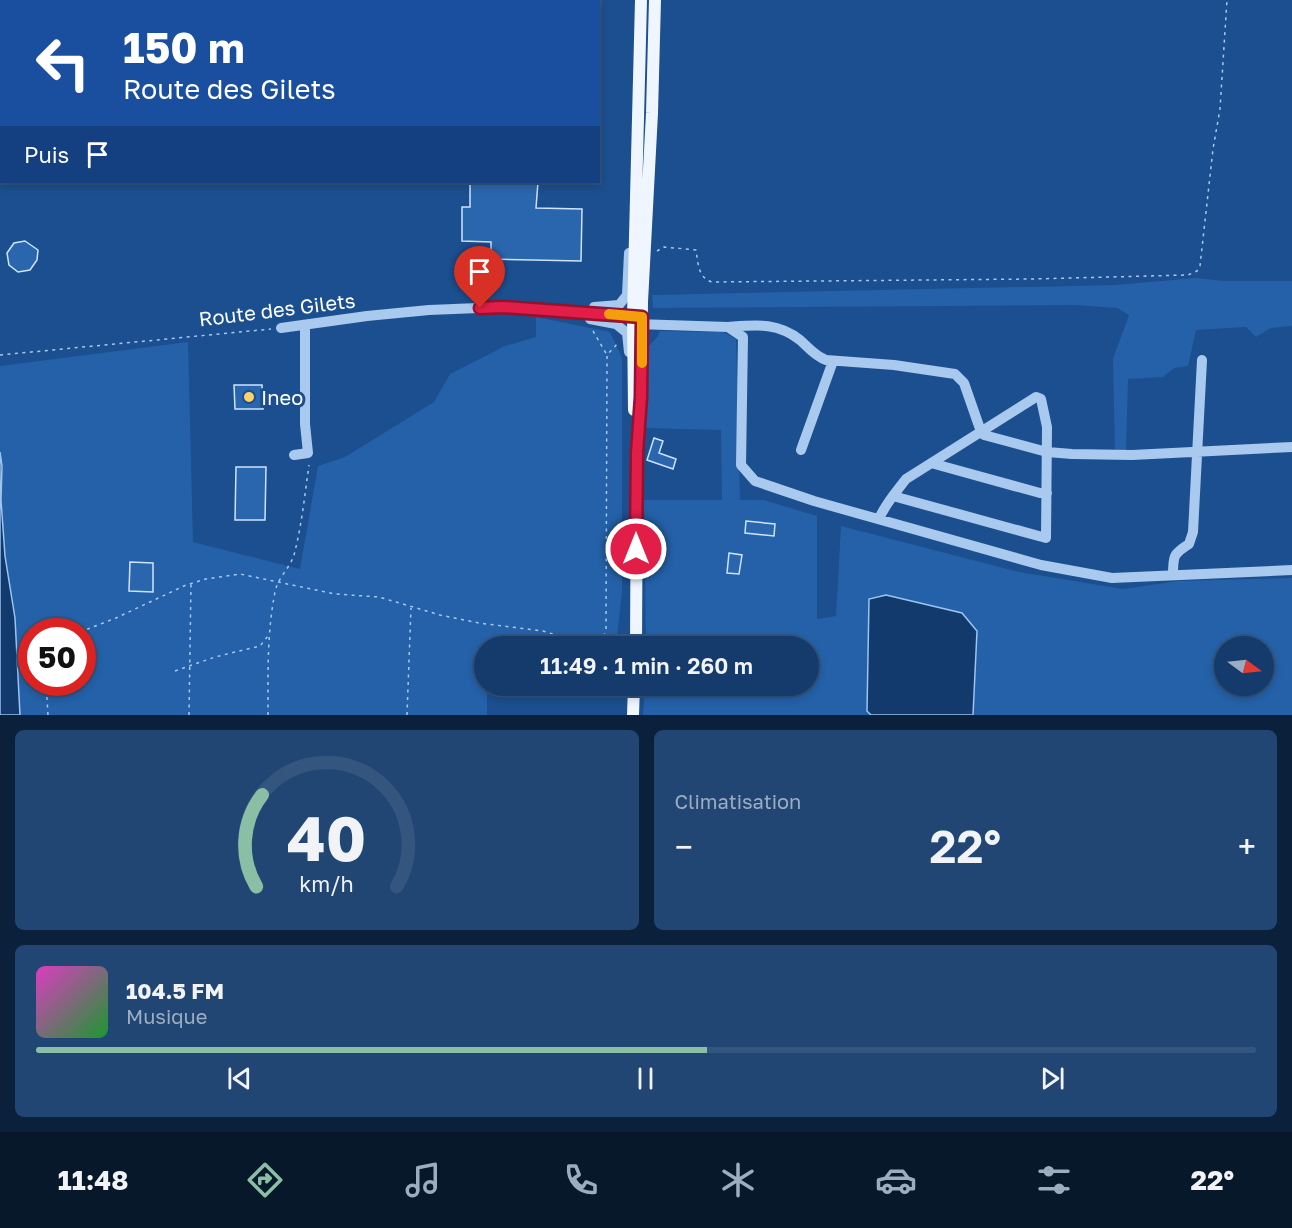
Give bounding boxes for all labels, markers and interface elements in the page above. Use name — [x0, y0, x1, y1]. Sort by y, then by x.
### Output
text: 150 m — [123, 22, 245, 72]
icon: left — [24, 24, 102, 102]
text: Route des Gilets — [123, 73, 336, 105]
icon: arrive — [81, 138, 114, 171]
text: Puis — [24, 141, 69, 168]
pin — [454, 246, 505, 308]
icon: arrive — [463, 255, 496, 288]
street label: Route des Gilets — [197, 287, 357, 331]
place label: Ineo — [261, 385, 303, 409]
marker: Ineo — [242, 390, 256, 404]
position arrow — [604, 517, 668, 581]
speed limit sign: 50 — [18, 618, 96, 696]
north arrow — [1214, 636, 1274, 696]
map controls — [1214, 636, 1274, 696]
text: 11:49 · 1 min · 260 m — [540, 652, 753, 679]
text: Climatisation — [675, 789, 801, 813]
text: 40 — [287, 800, 367, 875]
text: 22° — [930, 819, 1001, 873]
text: − — [675, 827, 693, 866]
text: + — [1238, 827, 1256, 866]
text: km/h — [299, 871, 354, 897]
text: 104.5 FM — [126, 977, 224, 1004]
text: Musique — [126, 1004, 207, 1028]
icon: previous — [223, 1062, 256, 1095]
icon: pause — [629, 1062, 662, 1095]
icon: next — [1036, 1062, 1069, 1095]
icon: directions — [244, 1159, 286, 1201]
icon: music — [402, 1159, 444, 1201]
icon: phone — [560, 1159, 602, 1201]
icon: climate — [717, 1159, 759, 1201]
icon: car — [875, 1159, 917, 1201]
icon: filters — [1033, 1159, 1075, 1201]
text: 11:48 — [58, 1164, 128, 1196]
text: 22° — [1191, 1164, 1234, 1196]

